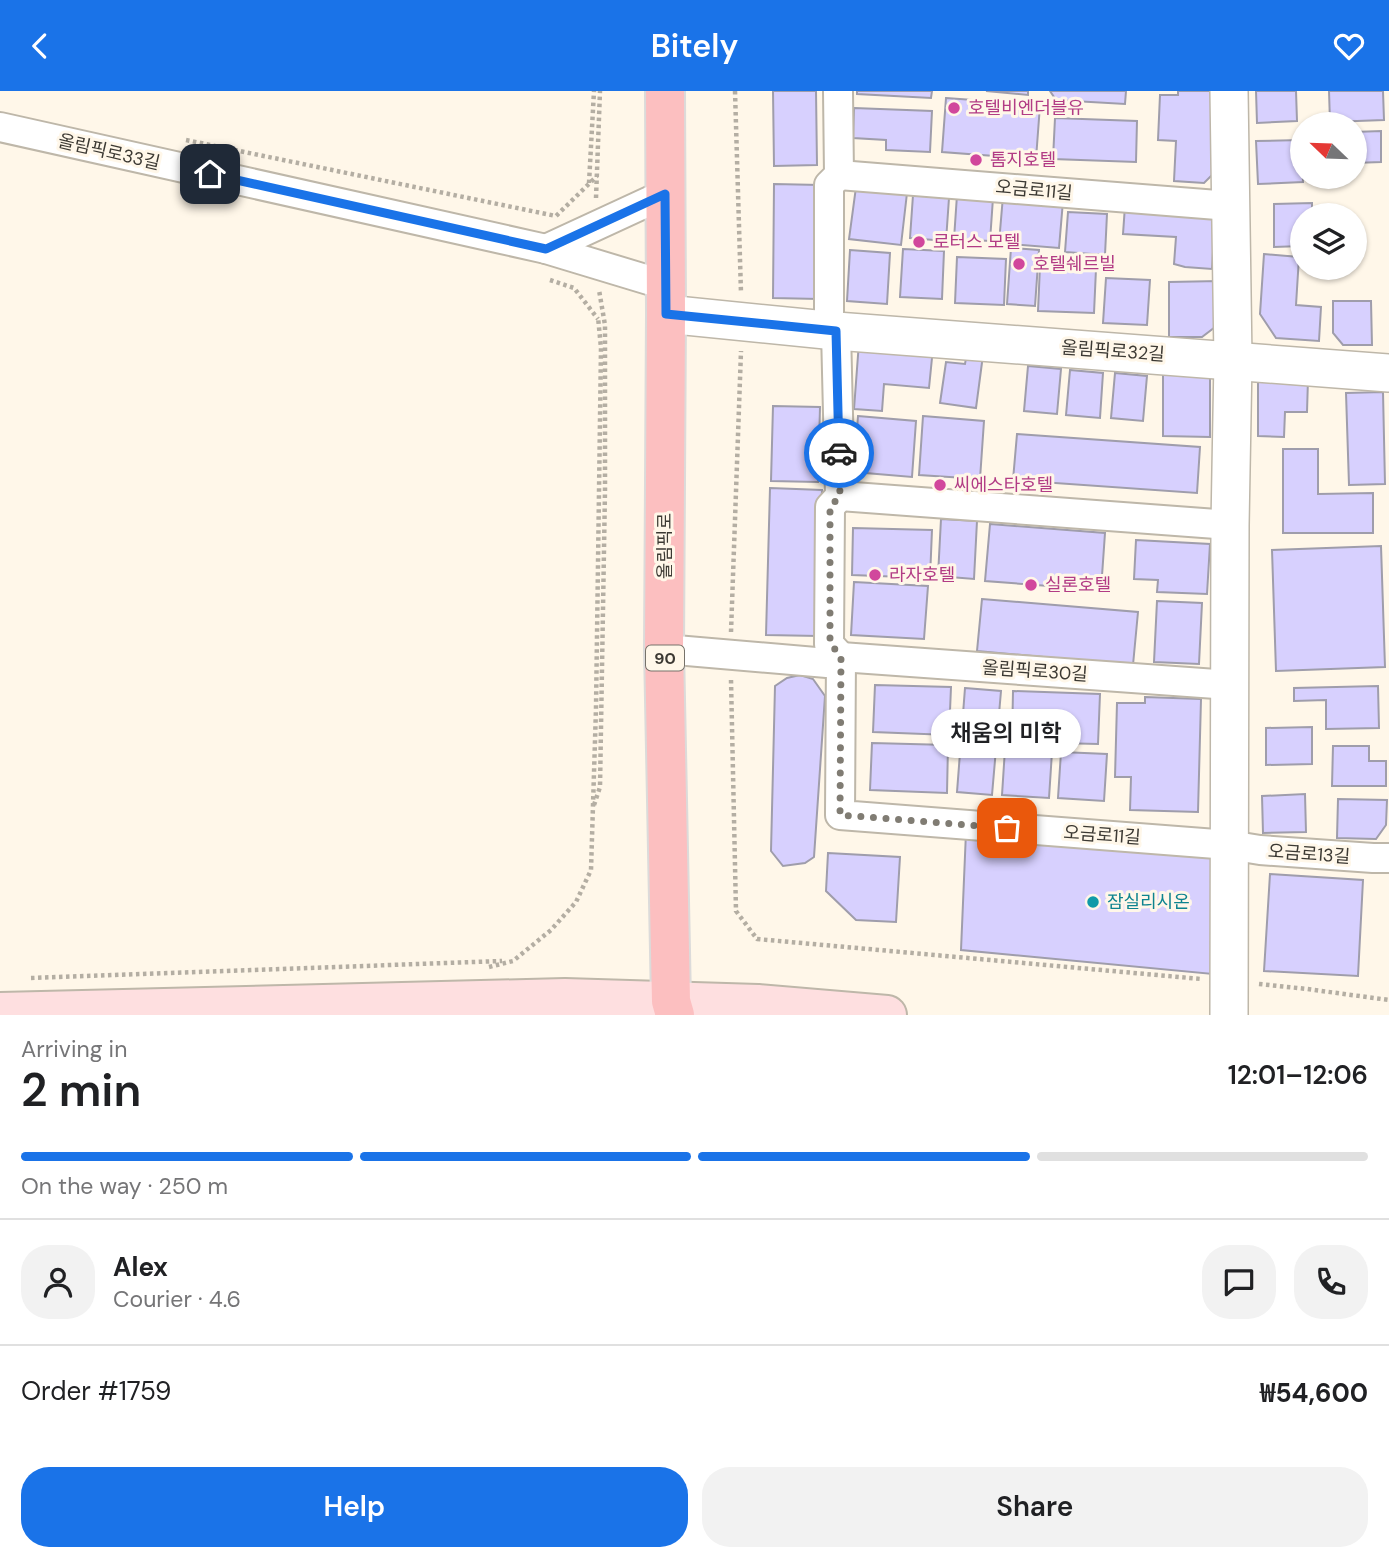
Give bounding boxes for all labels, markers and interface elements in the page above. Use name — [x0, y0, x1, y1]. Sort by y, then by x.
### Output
text: Bitely — [651, 25, 738, 67]
icon: back — [21, 27, 59, 65]
icon: heart — [1330, 27, 1368, 65]
place label: 호텔비엔더블유 — [968, 96, 1084, 120]
marker: 호텔비엔더블유 — [946, 100, 962, 116]
north arrow — [1290, 112, 1367, 189]
map controls — [1290, 112, 1367, 280]
street label: 올림픽로33길 — [56, 129, 162, 175]
pin — [180, 144, 240, 204]
place label: 톰지호텔 — [990, 148, 1056, 172]
marker: 톰지호텔 — [968, 152, 984, 168]
icon: home — [191, 155, 229, 193]
street label: 오금로11길 — [994, 175, 1074, 205]
button: layers — [1290, 203, 1367, 280]
place label: 로터스 모텔 — [933, 230, 1021, 254]
marker: 로터스 모텔 — [911, 234, 927, 250]
place label: 호텔쉐르빌 — [1033, 252, 1116, 276]
marker: 호텔쉐르빌 — [1011, 256, 1027, 272]
street label: 올림픽로32길 — [1060, 335, 1166, 367]
courier — [804, 418, 874, 488]
icon: car — [820, 434, 858, 472]
place label: 씨에스타호텔 — [954, 473, 1053, 497]
marker: 씨에스타호텔 — [932, 477, 948, 493]
street label: 올림픽로 — [653, 513, 677, 579]
place label: 라자호텔 — [889, 563, 955, 587]
marker: 라자호텔 — [867, 567, 883, 583]
place label: 실론호텔 — [1045, 573, 1111, 597]
marker: 실론호텔 — [1023, 577, 1039, 593]
road number: 90 — [646, 645, 684, 671]
street label: 올림픽로30길 — [981, 655, 1089, 687]
callout: 채움의 미학 — [932, 709, 1082, 758]
text: 채움의 미학 — [950, 718, 1062, 748]
pin — [977, 798, 1037, 858]
icon: bag — [988, 809, 1026, 847]
street label: 오금로11길 — [1063, 820, 1141, 850]
street label: 오금로13길 — [1267, 839, 1351, 869]
place label: 잠실리시온 — [1107, 890, 1190, 914]
marker: 잠실리시온 — [1085, 894, 1101, 910]
text: Arriving in — [21, 1034, 127, 1064]
text: 12:01–12:06 — [1228, 1058, 1368, 1092]
text: 2 min — [21, 1060, 141, 1120]
text: On the way · 250 m — [21, 1171, 228, 1201]
button: person — [21, 1245, 95, 1319]
button: chat — [1202, 1245, 1276, 1319]
button: phone — [1294, 1245, 1368, 1319]
text: Alex — [113, 1250, 168, 1284]
text: Courier · 4.6 — [113, 1284, 241, 1314]
text: Order #1759 — [21, 1374, 171, 1408]
text: ₩54,600 — [1260, 1376, 1368, 1410]
button: Help — [21, 1467, 688, 1547]
button: Share — [702, 1467, 1368, 1547]

